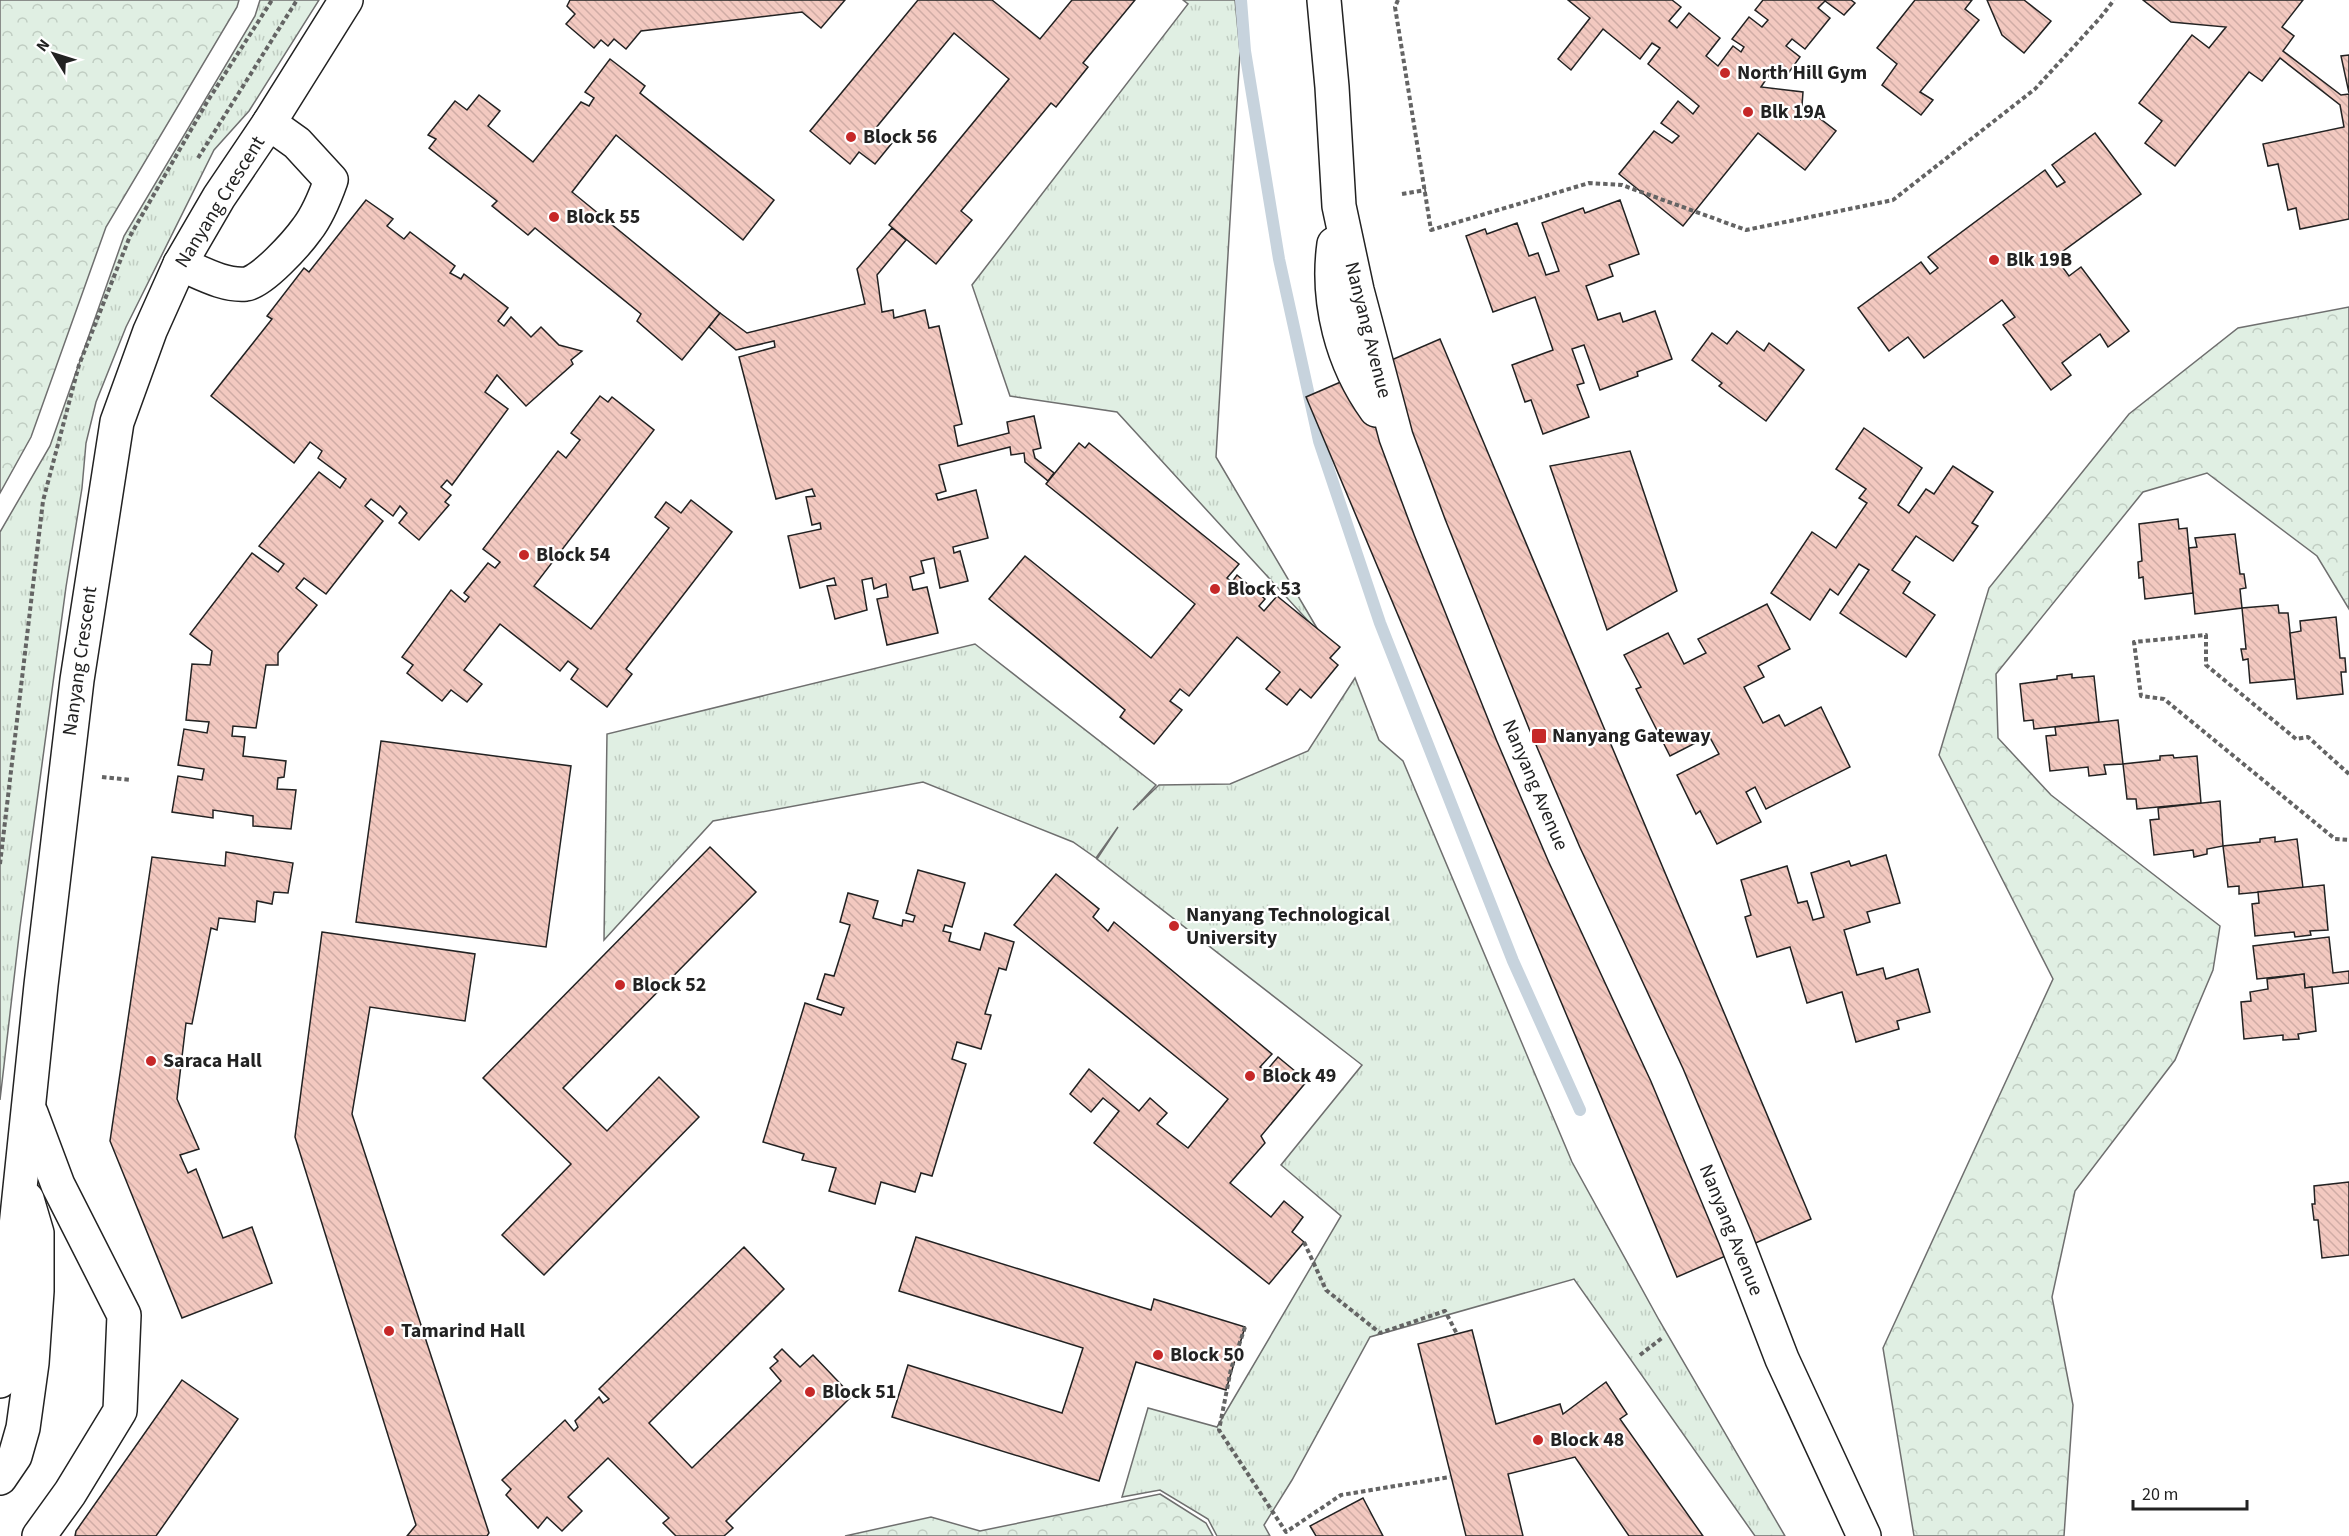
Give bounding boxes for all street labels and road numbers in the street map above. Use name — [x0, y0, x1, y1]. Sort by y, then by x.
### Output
street label: Nanyang Crescent — [168, 130, 272, 273]
street label: Nanyang Avenue — [1338, 259, 1398, 401]
street label: Nanyang Crescent — [56, 584, 104, 738]
street label: Nanyang Avenue — [1495, 715, 1575, 855]
street label: Nanyang Avenue — [1692, 1160, 1770, 1300]

